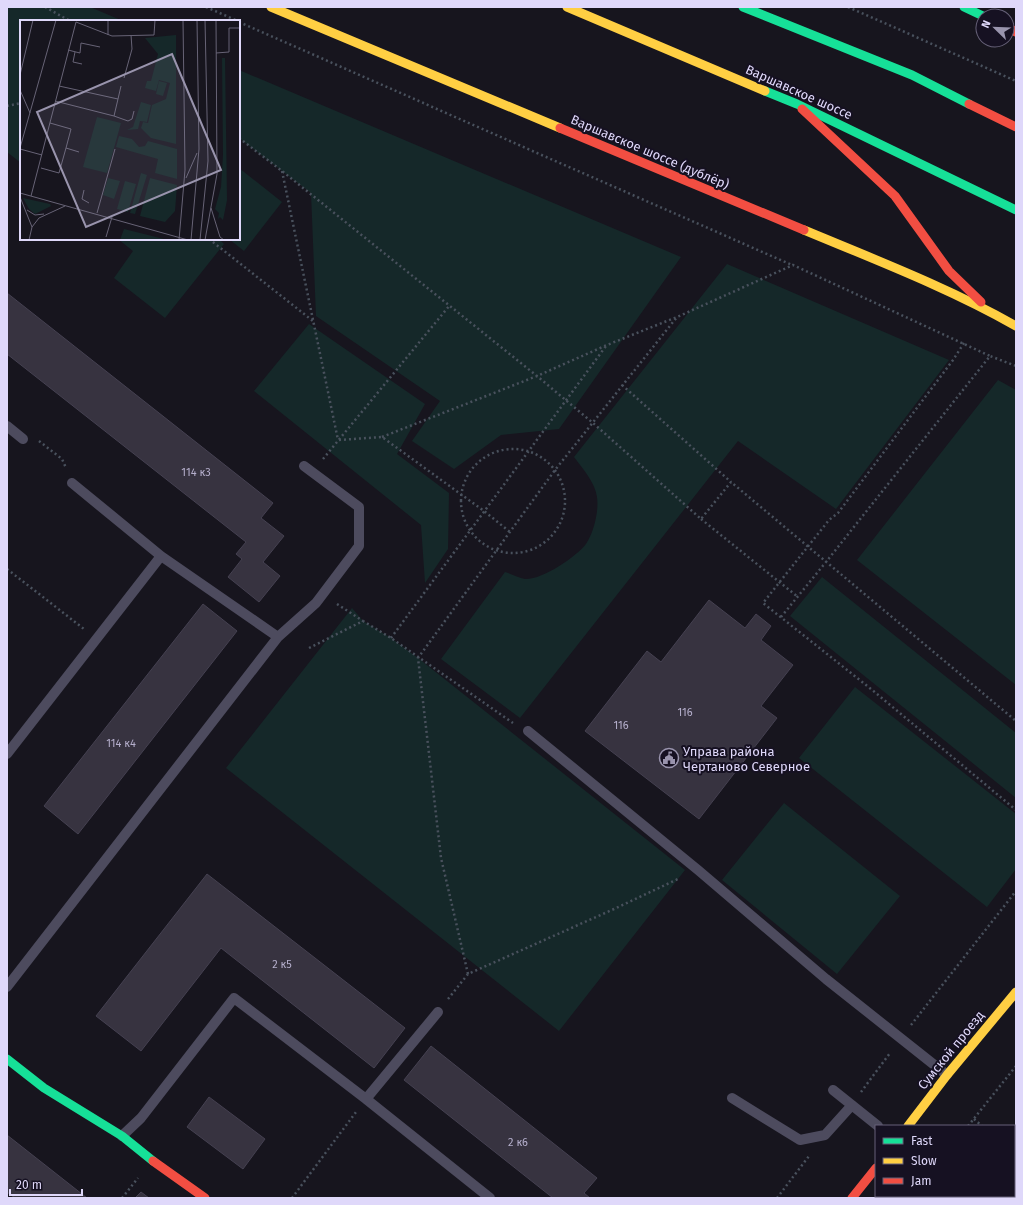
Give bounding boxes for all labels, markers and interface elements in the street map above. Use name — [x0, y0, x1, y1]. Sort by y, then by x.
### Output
north arrow — [975, 8, 1015, 48]
text: N — [979, 18, 994, 30]
inset map — [20, 20, 240, 240]
street label: Варшавское шоссе — [743, 62, 855, 122]
street label: Варшавское шоссе (дублёр) — [569, 112, 731, 192]
house number: 114 к3 — [181, 466, 211, 479]
house number: 116 — [677, 706, 693, 719]
house number: 116 — [613, 719, 629, 732]
house number: 114 к4 — [106, 737, 136, 750]
place label: Управа района Чертаново Северное — [683, 744, 810, 774]
public building icon: Управа района Чертаново Северное — [658, 747, 680, 769]
house number: 2 к5 — [272, 958, 292, 971]
street label: Сумской проезд — [915, 1008, 987, 1092]
legend — [875, 1125, 1015, 1197]
text: Fast — [911, 1134, 933, 1148]
house number: 2 к6 — [508, 1136, 528, 1149]
text: Slow — [911, 1154, 937, 1168]
scale bar — [10, 1171, 82, 1197]
text: Jam — [911, 1174, 931, 1188]
text: 20 m — [16, 1178, 42, 1192]

